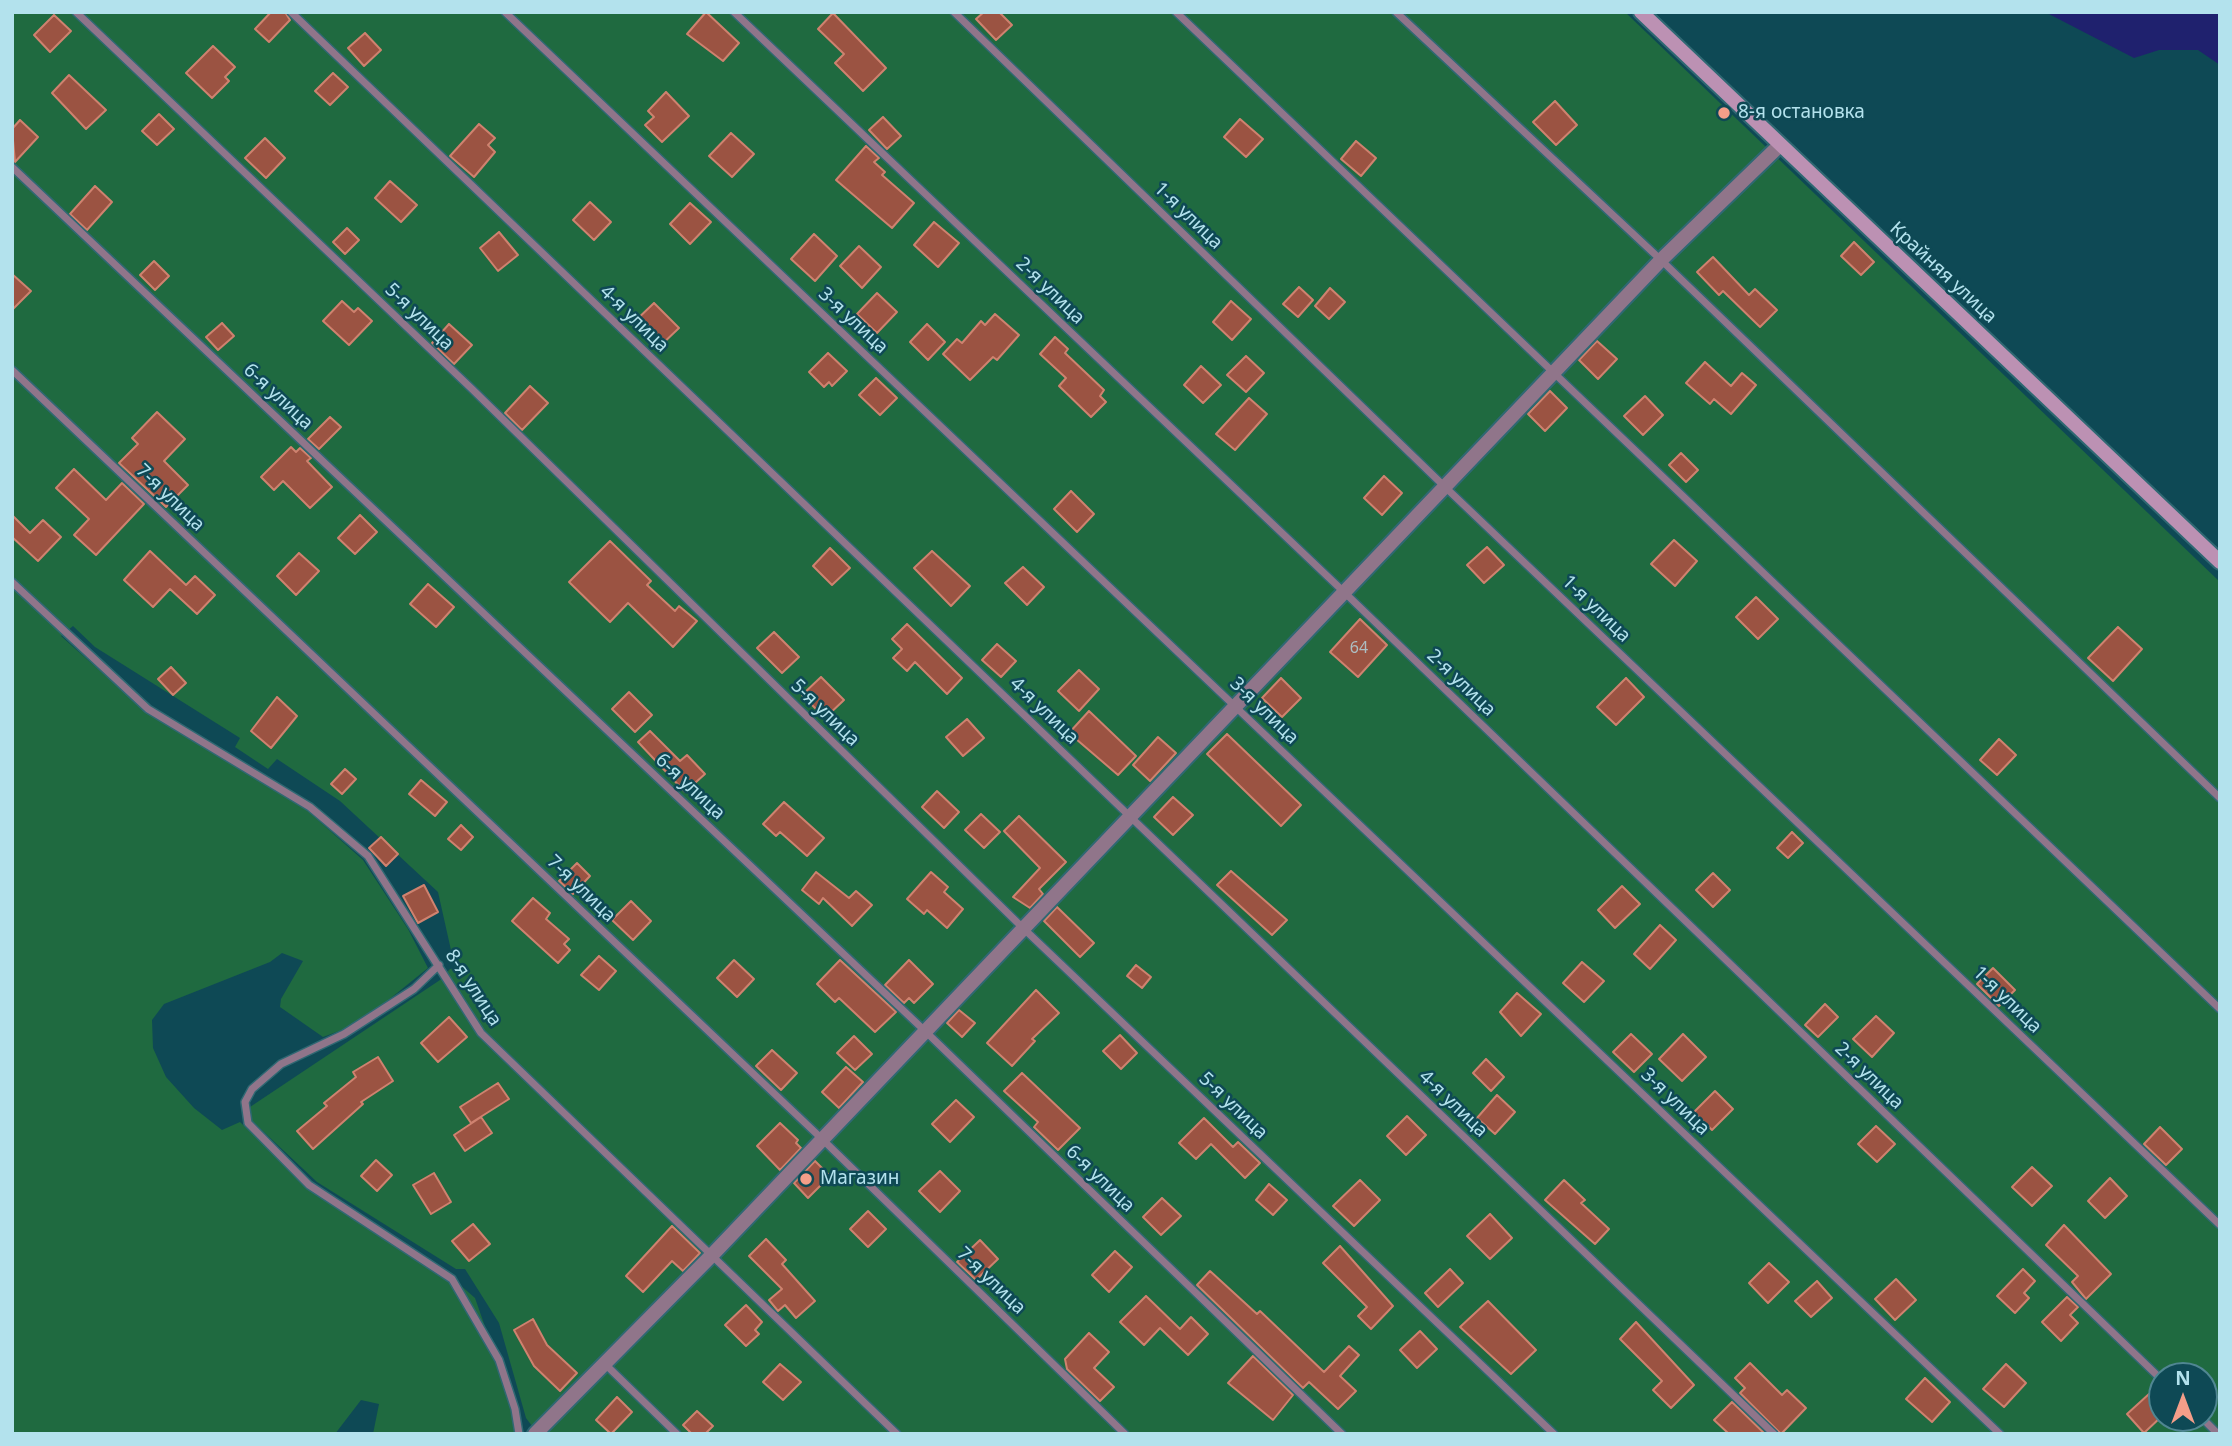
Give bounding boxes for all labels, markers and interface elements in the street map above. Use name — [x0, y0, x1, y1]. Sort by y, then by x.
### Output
place label: 8-я остановка — [1738, 102, 1865, 124]
marker: 8-я остановка — [1716, 105, 1732, 121]
street label: 1-я улица — [1149, 178, 1227, 254]
street label: Крайняя улица — [1885, 218, 2001, 328]
street label: 2-я улица — [1011, 253, 1089, 329]
street label: 5-я улица — [380, 279, 458, 355]
street label: 4-я улица — [595, 281, 673, 357]
street label: 3-я улица — [814, 283, 892, 359]
street label: 6-я улица — [239, 359, 317, 435]
street label: 7-я улица — [131, 460, 209, 536]
street label: 1-я улица — [1557, 571, 1635, 647]
house number: 64 — [1350, 638, 1368, 658]
street label: 2-я улица — [1422, 645, 1500, 721]
street label: 4-я улица — [1005, 673, 1083, 749]
street label: 3-я улица — [1225, 673, 1303, 749]
street label: 5-я улица — [786, 675, 864, 751]
street label: 6-я улица — [651, 749, 729, 825]
street label: 7-я улица — [542, 851, 620, 927]
street label: 8-я улица — [440, 945, 506, 1031]
street label: 1-я улица — [1968, 962, 2046, 1038]
street label: 2-я улица — [1830, 1038, 1908, 1114]
street label: 3-я улица — [1636, 1064, 1714, 1140]
street label: 4-я улица — [1414, 1066, 1492, 1142]
street label: 5-я улица — [1194, 1068, 1272, 1144]
street label: 6-я улица — [1061, 1141, 1139, 1217]
place label: Магазин — [820, 1168, 899, 1190]
marker: Магазин — [798, 1171, 814, 1187]
street label: 7-я улица — [952, 1243, 1030, 1319]
north arrow — [2148, 1362, 2218, 1432]
text: N — [2175, 1365, 2191, 1391]

